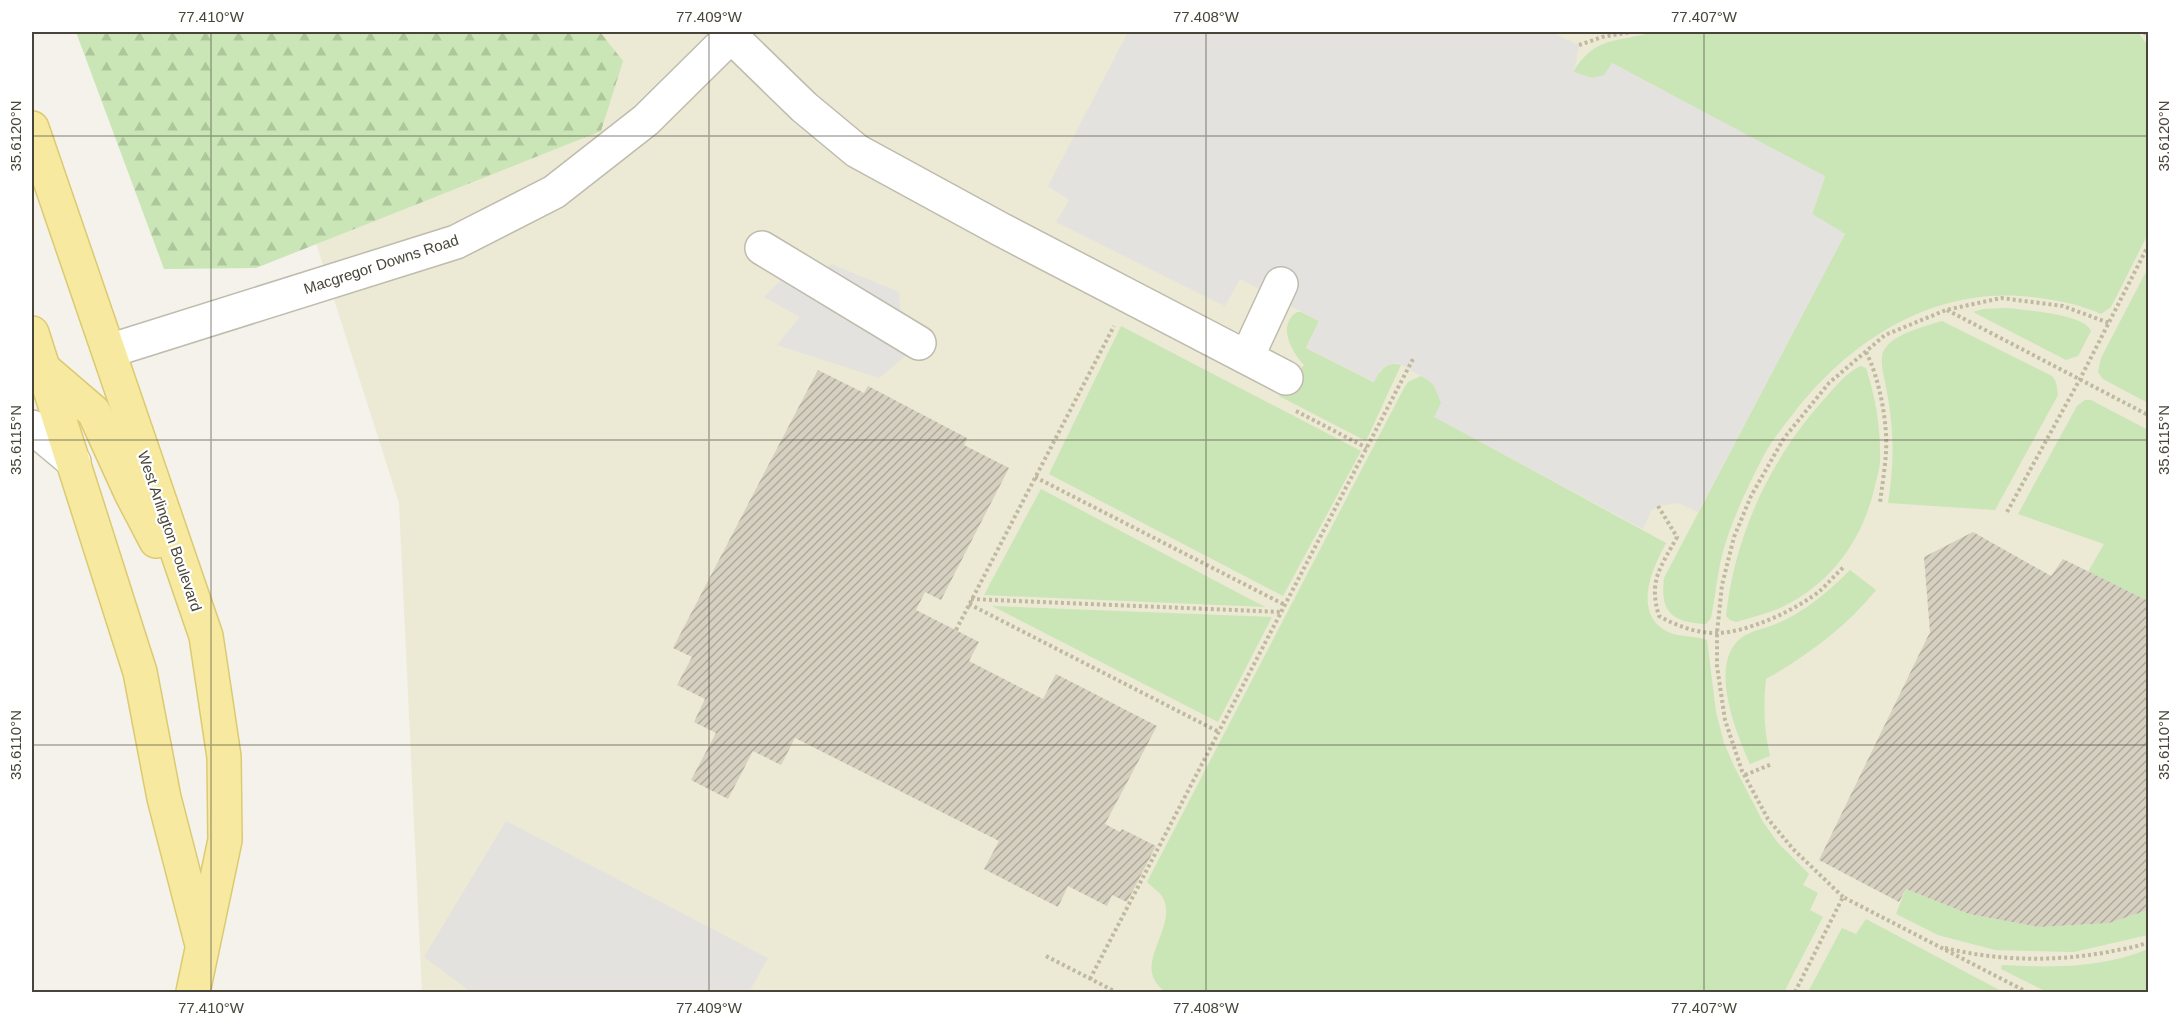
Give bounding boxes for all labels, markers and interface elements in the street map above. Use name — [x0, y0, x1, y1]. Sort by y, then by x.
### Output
text: 77.410°W — [178, 8, 245, 25]
text: 77.409°W — [676, 8, 743, 25]
text: 77.408°W — [1173, 8, 1240, 25]
text: 77.407°W — [1671, 8, 1738, 25]
text: 35.6120°N — [7, 100, 24, 172]
text: 35.6120°N — [2155, 100, 2172, 172]
street label: Macgregor Downs Road — [301, 231, 461, 297]
text: 35.6115°N — [7, 405, 24, 475]
text: 35.6115°N — [2155, 405, 2172, 475]
street label: West Arlington Boulevard — [135, 449, 205, 613]
text: 35.6110°N — [7, 710, 24, 780]
text: 35.6110°N — [2155, 710, 2172, 780]
text: 77.410°W — [178, 999, 245, 1016]
text: 77.409°W — [676, 999, 743, 1016]
text: 77.408°W — [1173, 999, 1240, 1016]
text: 77.407°W — [1671, 999, 1738, 1016]

